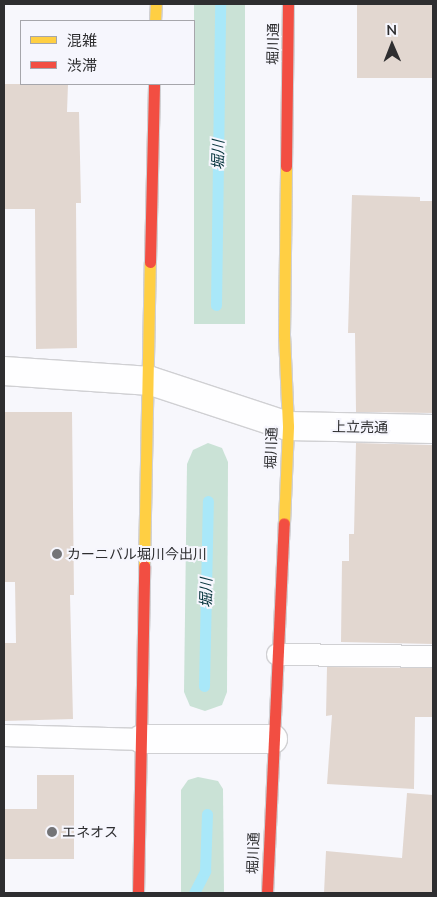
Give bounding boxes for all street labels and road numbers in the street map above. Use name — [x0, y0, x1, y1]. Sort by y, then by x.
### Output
street label: 堀川通 — [264, 23, 282, 65]
street label: 上立売通 — [332, 418, 388, 436]
street label: 堀川通 — [262, 427, 280, 469]
street label: 堀川通 — [244, 832, 262, 874]

